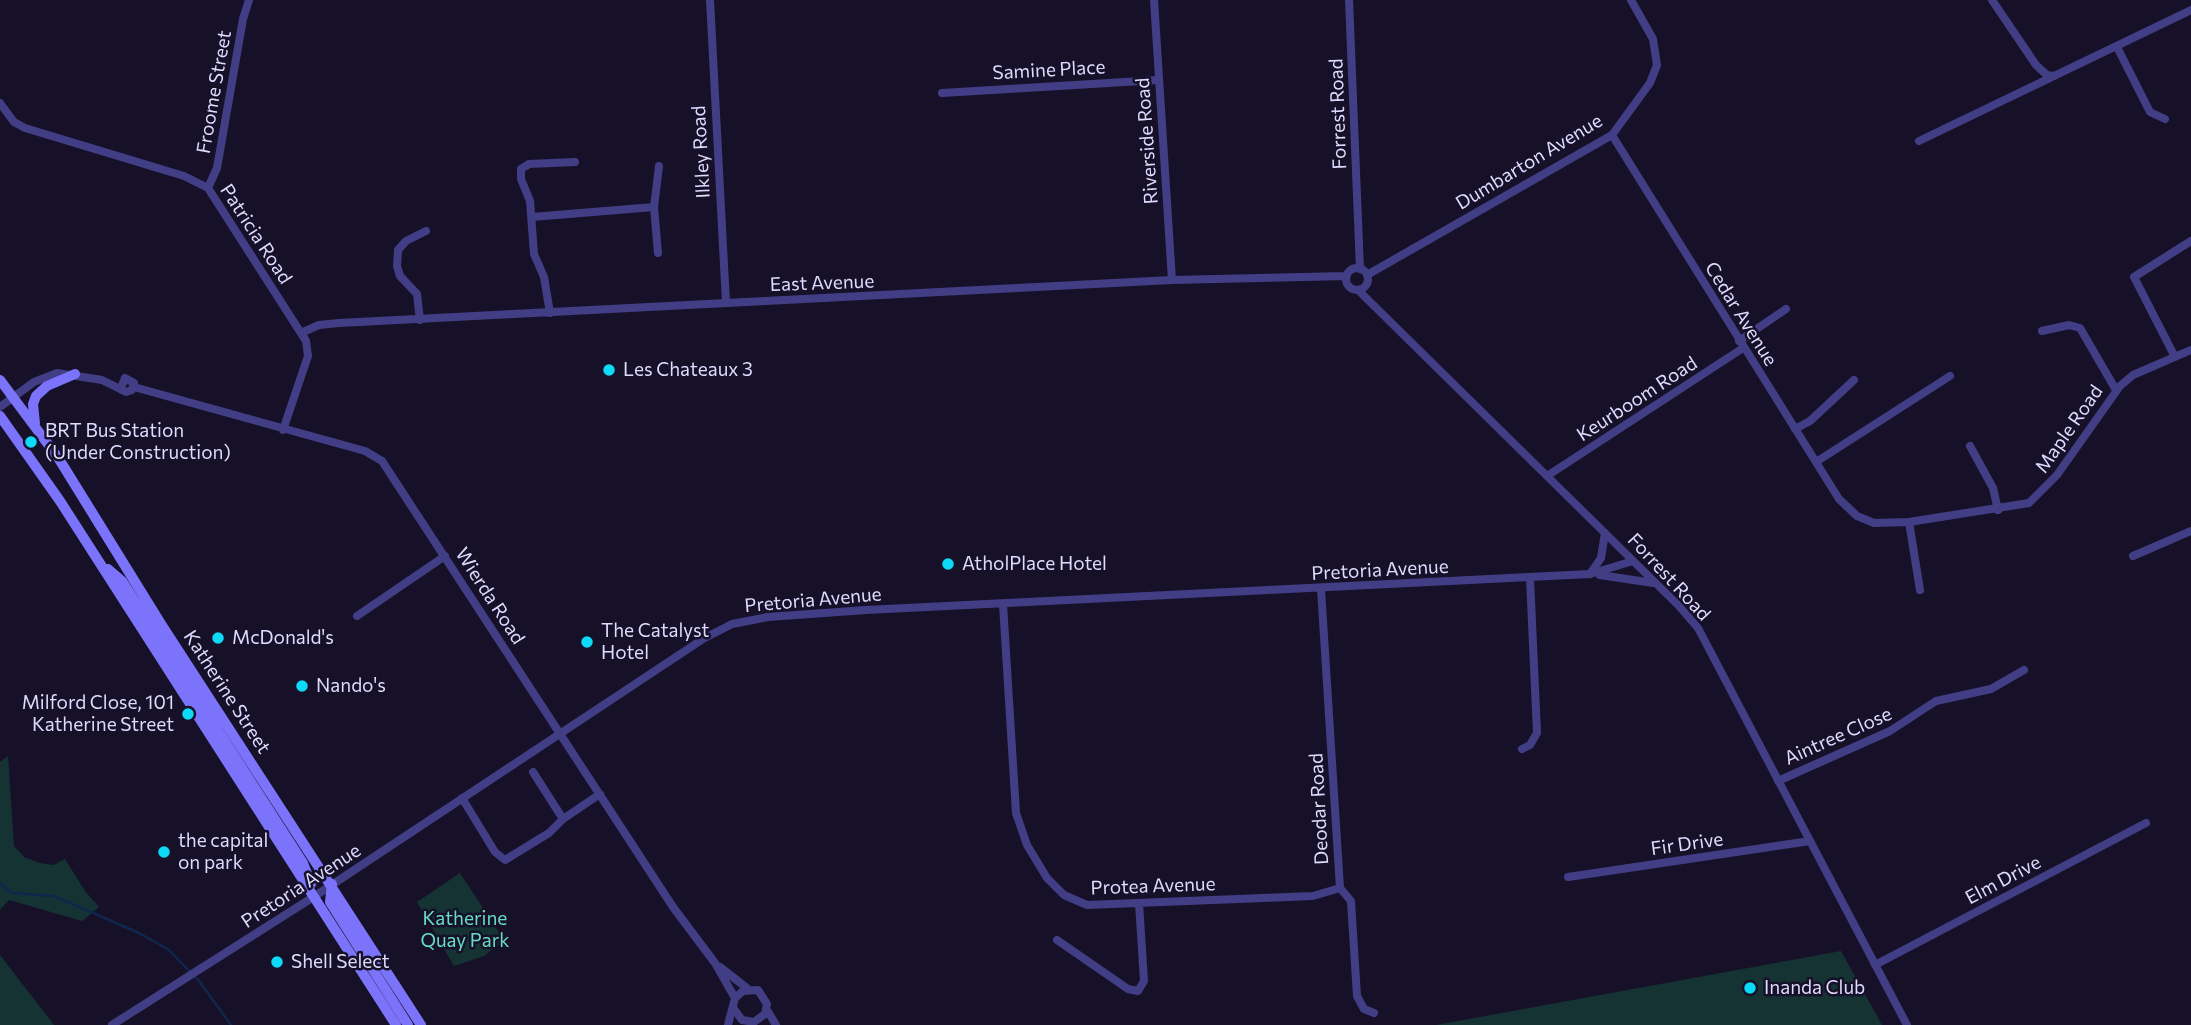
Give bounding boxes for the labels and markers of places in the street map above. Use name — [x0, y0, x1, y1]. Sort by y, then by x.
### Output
place label: Les Chateaux 3 — [623, 359, 753, 381]
marker: Les Chateaux 3 — [601, 362, 617, 378]
place label: BRT Bus Station (Under Construction) — [45, 420, 231, 464]
marker: BRT Bus Station (Under Construction) — [23, 434, 39, 450]
place label: AtholPlace Hotel — [962, 553, 1107, 575]
marker: AtholPlace Hotel — [940, 556, 956, 572]
place label: The Catalyst Hotel — [601, 620, 709, 664]
place label: McDonald's — [232, 627, 334, 649]
marker: McDonald's — [210, 630, 226, 646]
marker: The Catalyst Hotel — [579, 634, 595, 650]
place label: Nando's — [316, 675, 386, 697]
marker: Nando's — [294, 678, 310, 694]
place label: Milford Close, 101 Katherine Street — [22, 692, 174, 736]
marker: Milford Close, 101 Katherine Street — [180, 706, 196, 722]
place label: the capital on park — [178, 830, 268, 874]
marker: the capital on park — [156, 844, 172, 860]
place label: Shell Select — [291, 951, 390, 973]
marker: Shell Select — [269, 954, 285, 970]
place label: Inanda Club — [1764, 977, 1865, 999]
marker: Inanda Club — [1742, 980, 1758, 996]

